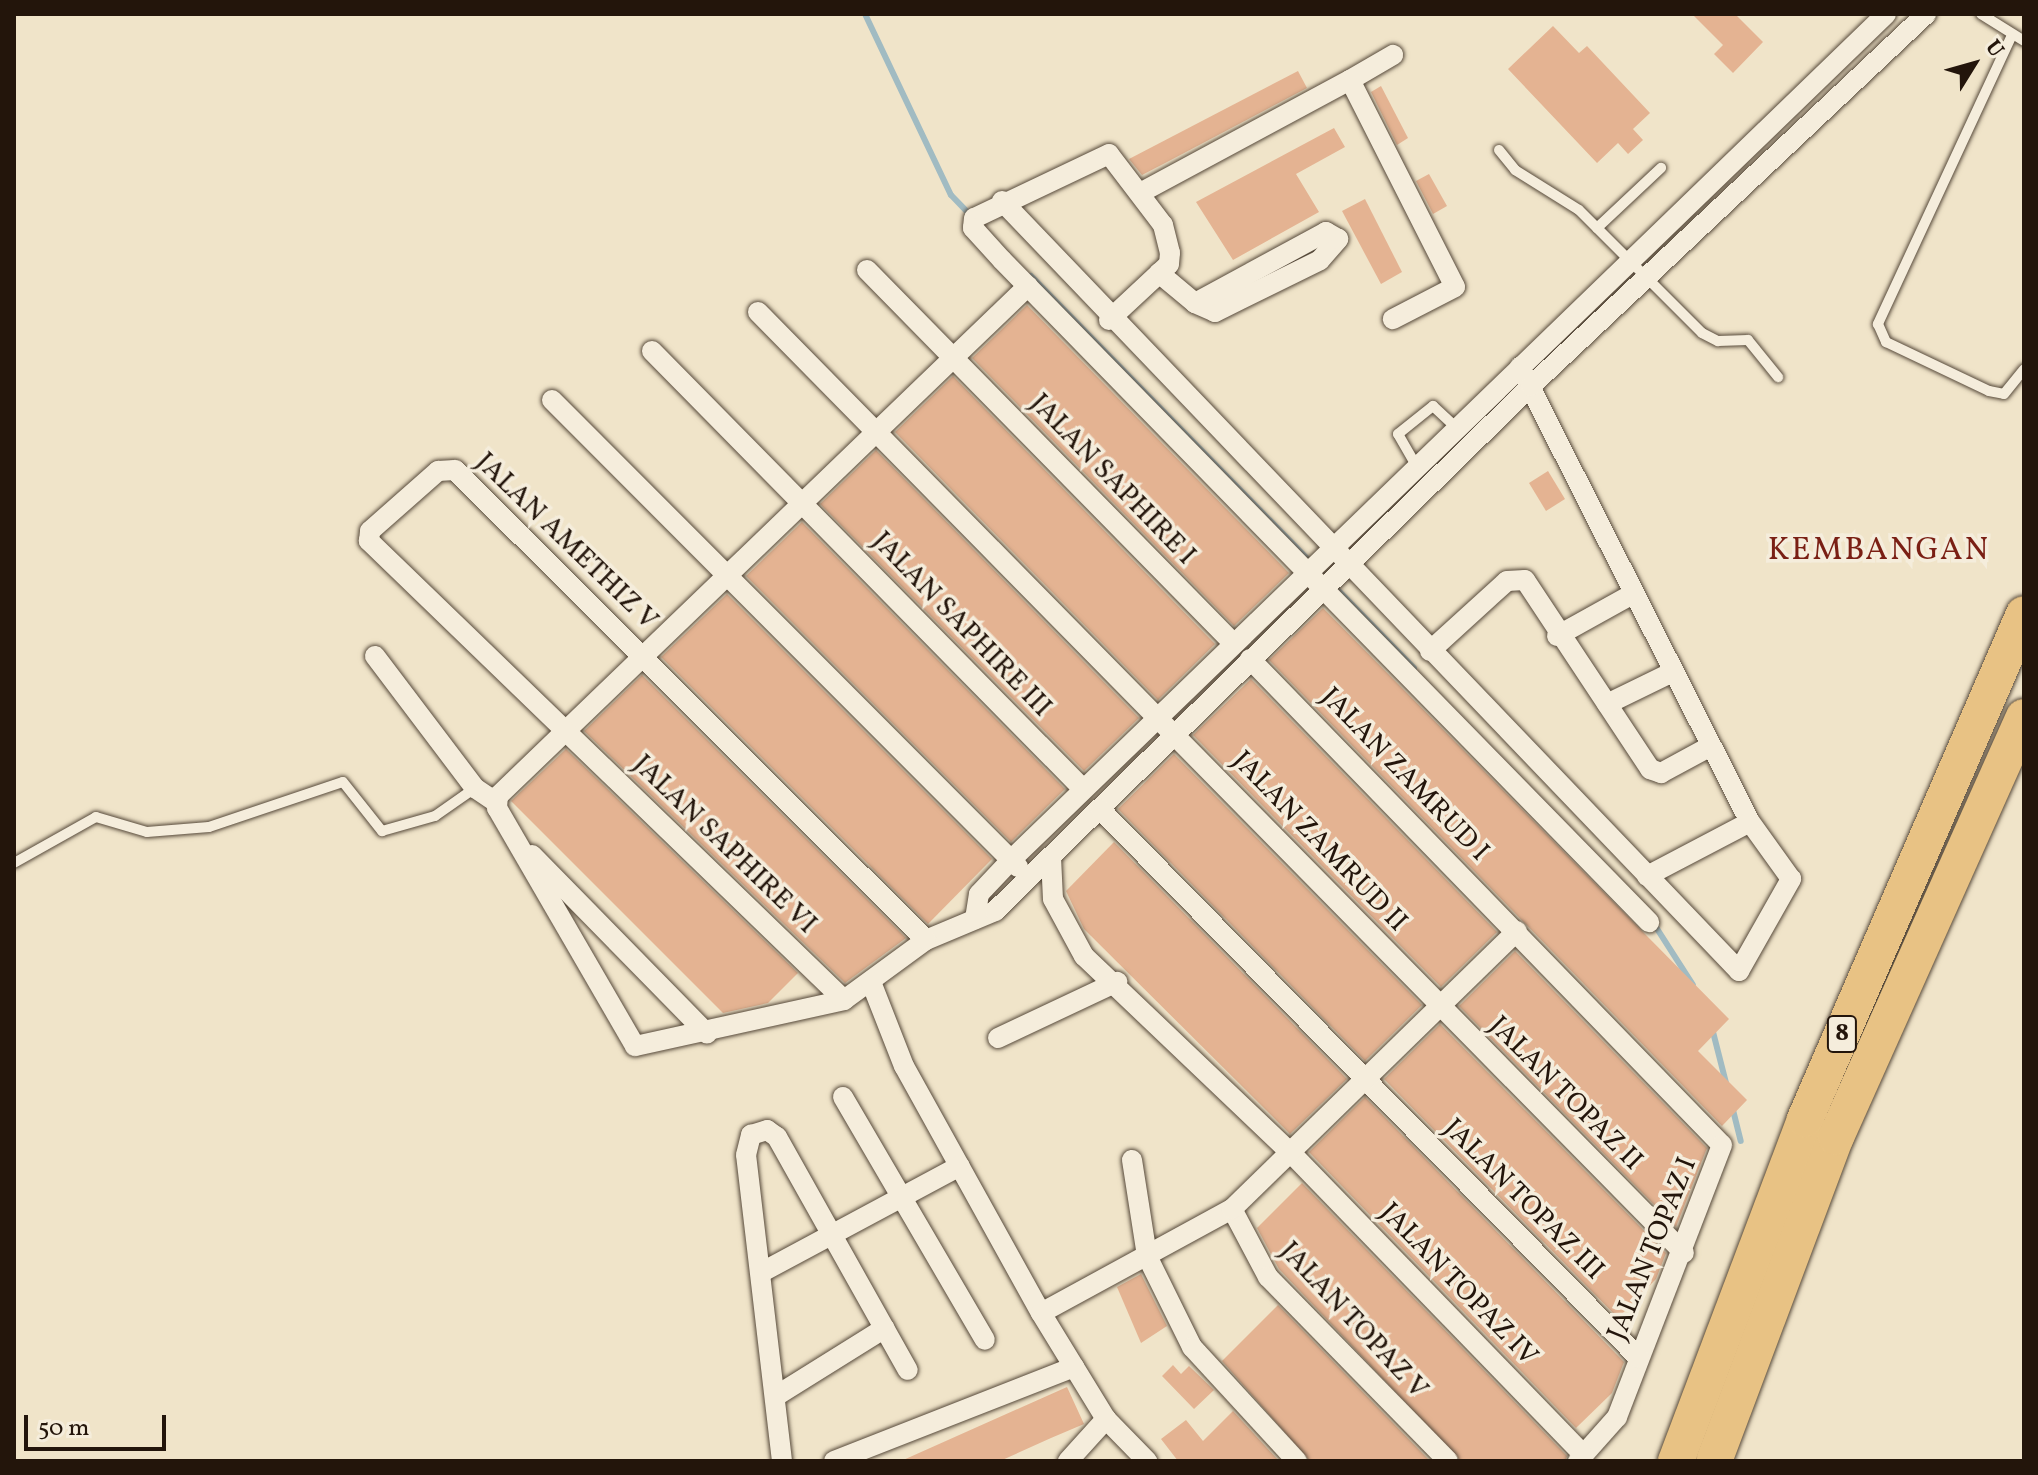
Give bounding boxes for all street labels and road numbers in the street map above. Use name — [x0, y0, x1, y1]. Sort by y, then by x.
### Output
street label: JALAN SAPHIRE I — [1022, 388, 1202, 572]
street label: JALAN AMETHIZ V — [467, 446, 665, 638]
street label: JALAN SAPHIRE III — [864, 525, 1058, 725]
street label: JALAN ZAMRUD I — [1313, 681, 1495, 869]
street label: JALAN ZAMRUD II — [1224, 745, 1414, 939]
street label: JALAN SAPHIRE VI — [625, 748, 823, 942]
street label: JALAN TOPAZ II — [1481, 1010, 1649, 1178]
road number: 8 — [1826, 1012, 1858, 1056]
street label: JALAN TOPAZ III — [1435, 1112, 1611, 1288]
street label: JALAN TOPAZ I — [1601, 1152, 1705, 1346]
street label: JALAN TOPAZ IV — [1371, 1196, 1545, 1374]
street label: JALAN TOPAZ V — [1271, 1235, 1435, 1407]

